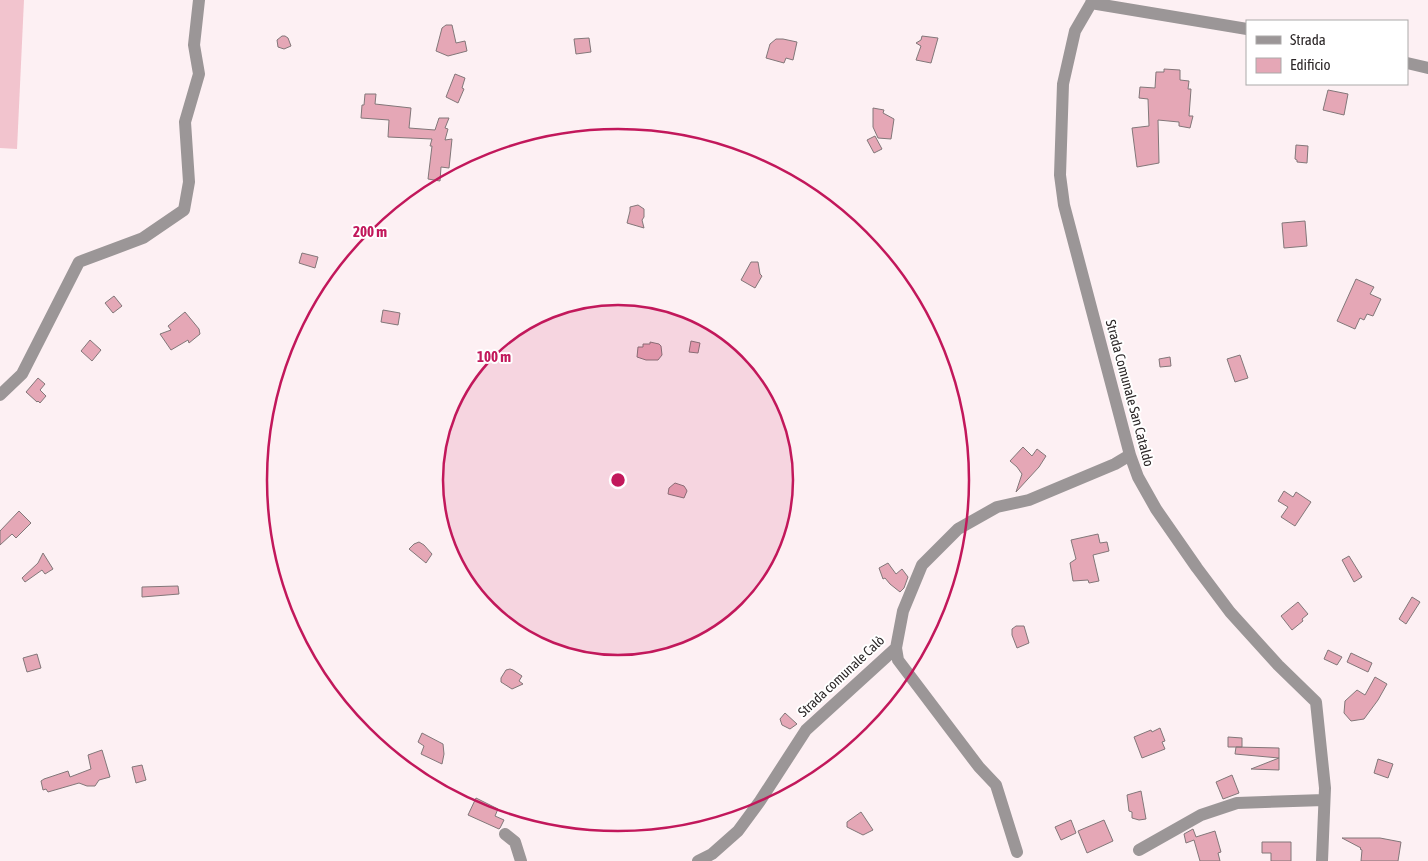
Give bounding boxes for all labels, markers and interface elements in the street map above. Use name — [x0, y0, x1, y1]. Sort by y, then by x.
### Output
legend — [1246, 20, 1408, 85]
text: Strada — [1290, 31, 1326, 48]
text: Edificio — [1290, 56, 1331, 73]
text: 200 m — [353, 223, 387, 240]
street label: Strada Comunale San Cataldo — [1103, 318, 1157, 468]
text: 100 m — [477, 348, 511, 365]
centre of rings — [609, 471, 627, 489]
street label: Strada comunale Calò — [795, 632, 887, 720]

